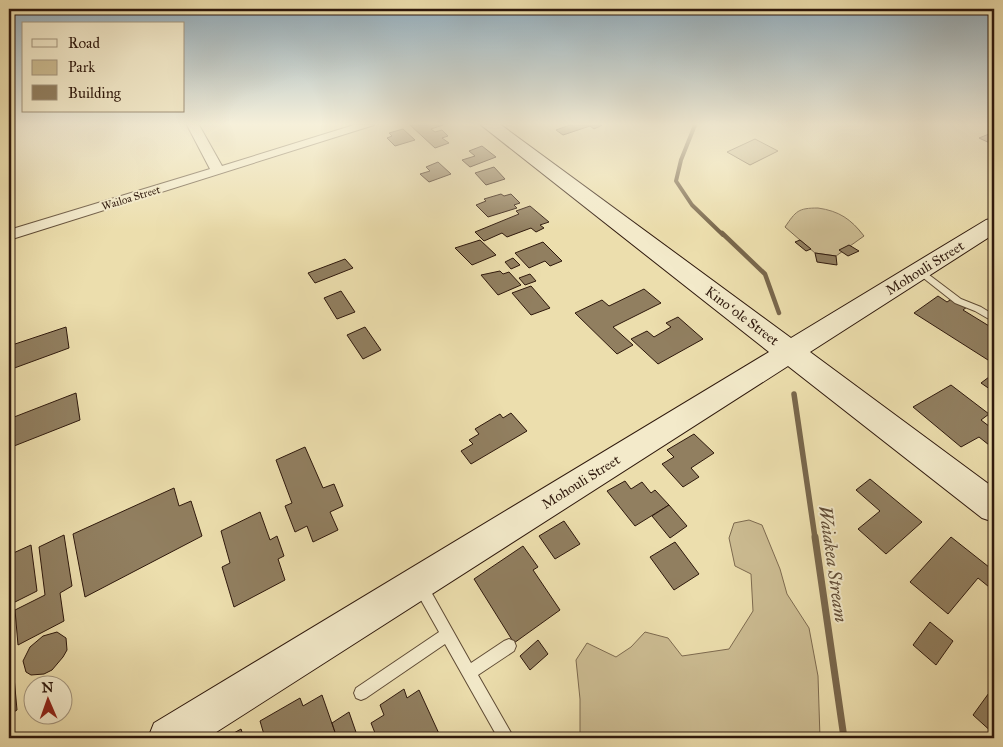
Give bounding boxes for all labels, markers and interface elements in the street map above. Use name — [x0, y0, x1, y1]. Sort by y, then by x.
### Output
legend — [22, 22, 185, 112]
text: Road — [68, 34, 100, 52]
text: Park — [68, 58, 95, 76]
text: Building — [68, 84, 122, 102]
street label: Wailoa Street — [100, 183, 162, 213]
street label: Mohouli Street — [883, 237, 967, 299]
street label: Kinoʻole Street — [702, 283, 782, 349]
street label: Mohouli Street — [539, 451, 623, 513]
water label: Waiakea Stream — [814, 504, 852, 624]
north arrow — [22, 674, 72, 724]
text: N — [41, 679, 54, 696]

